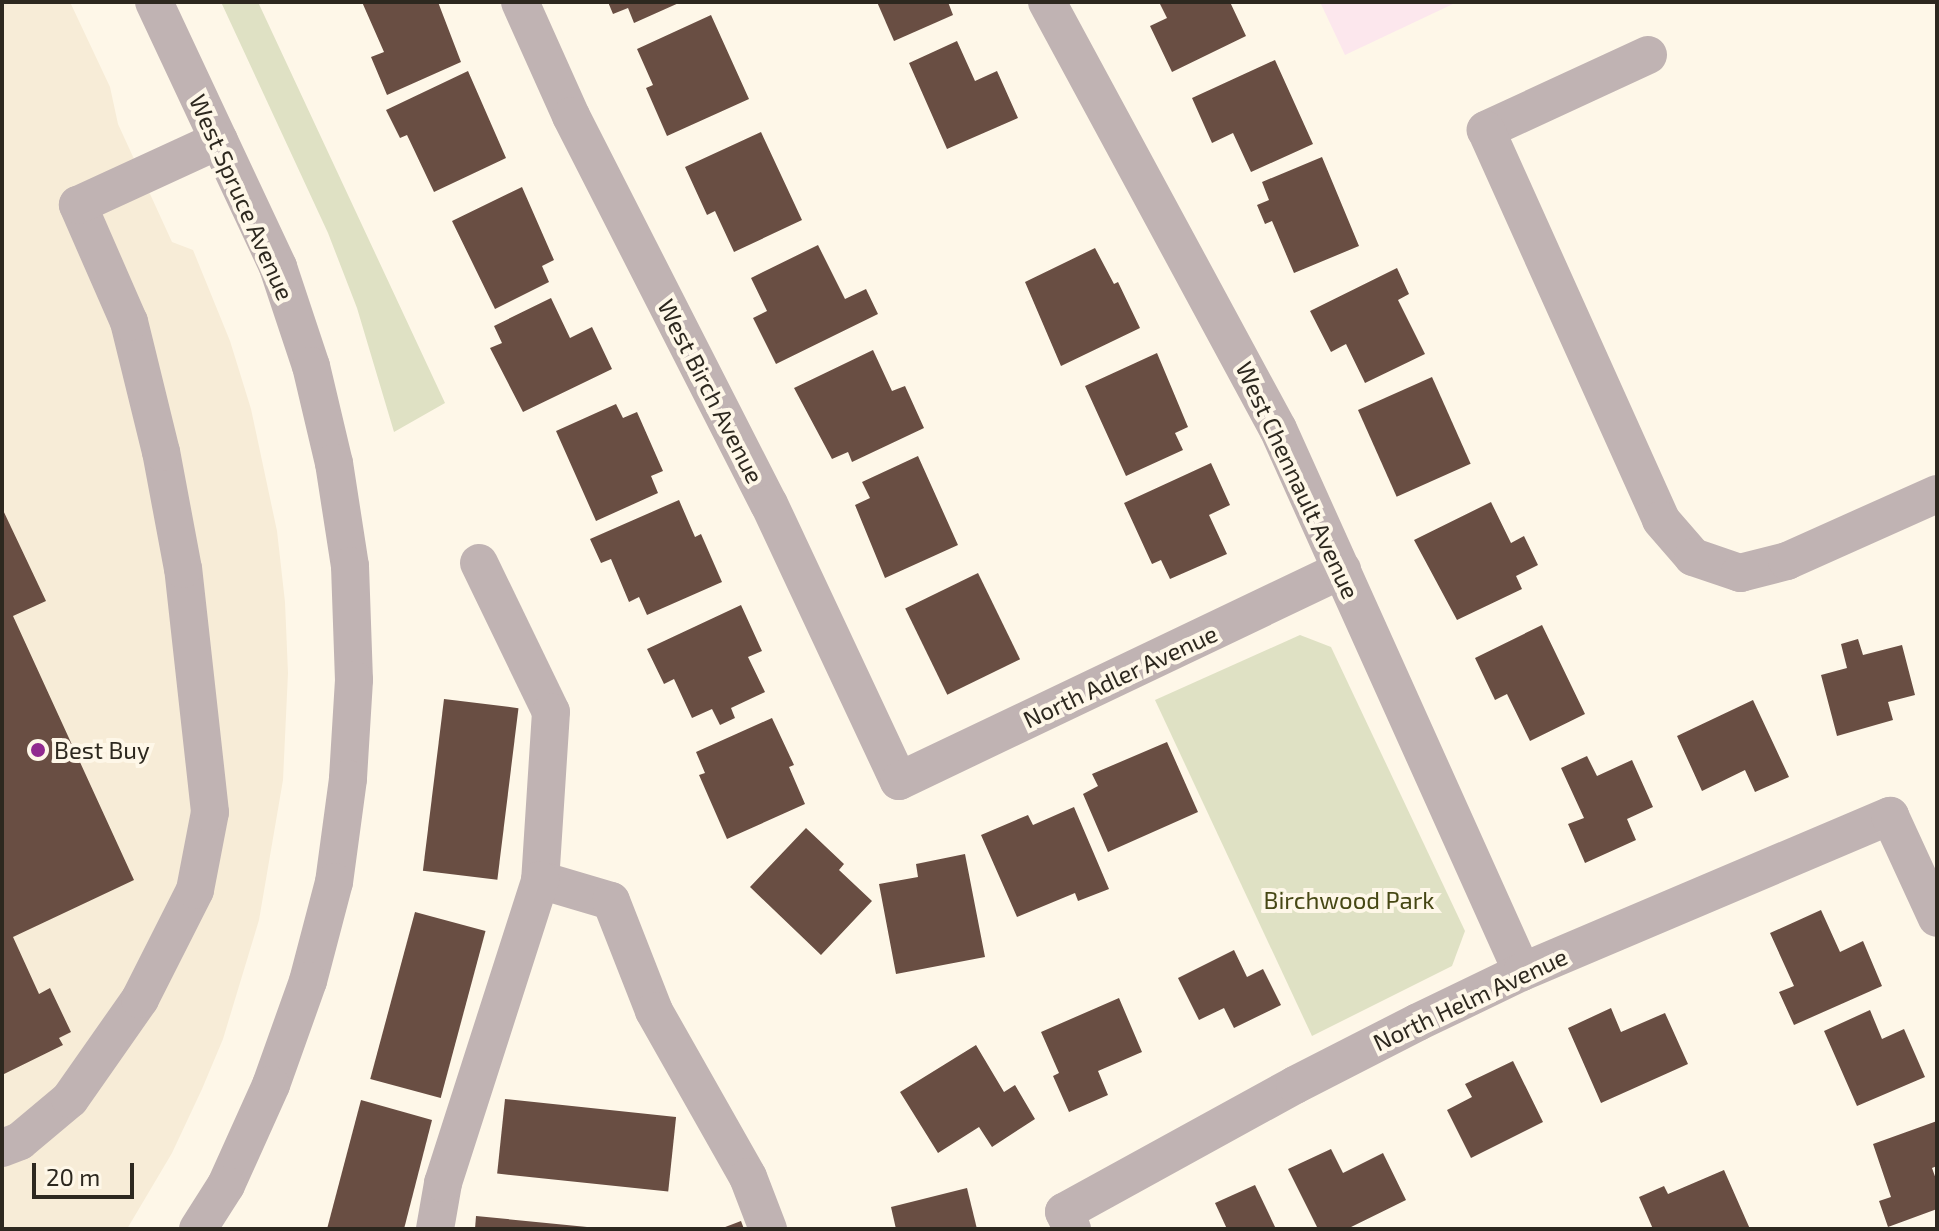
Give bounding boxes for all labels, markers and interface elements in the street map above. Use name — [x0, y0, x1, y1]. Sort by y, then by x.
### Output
street label: West Spruce Avenue — [184, 89, 300, 305]
street label: West Birch Avenue — [652, 294, 770, 488]
street label: West Chennault Avenue — [1230, 357, 1366, 603]
street label: North Adler Avenue — [1018, 618, 1222, 734]
place label: Best Buy — [54, 736, 150, 764]
marker: Best Buy — [29, 741, 47, 759]
park label: Birchwood Park — [1264, 886, 1434, 914]
street label: North Helm Avenue — [1368, 941, 1572, 1057]
scale bar — [36, 1147, 138, 1197]
text: 20 m — [46, 1162, 100, 1191]

